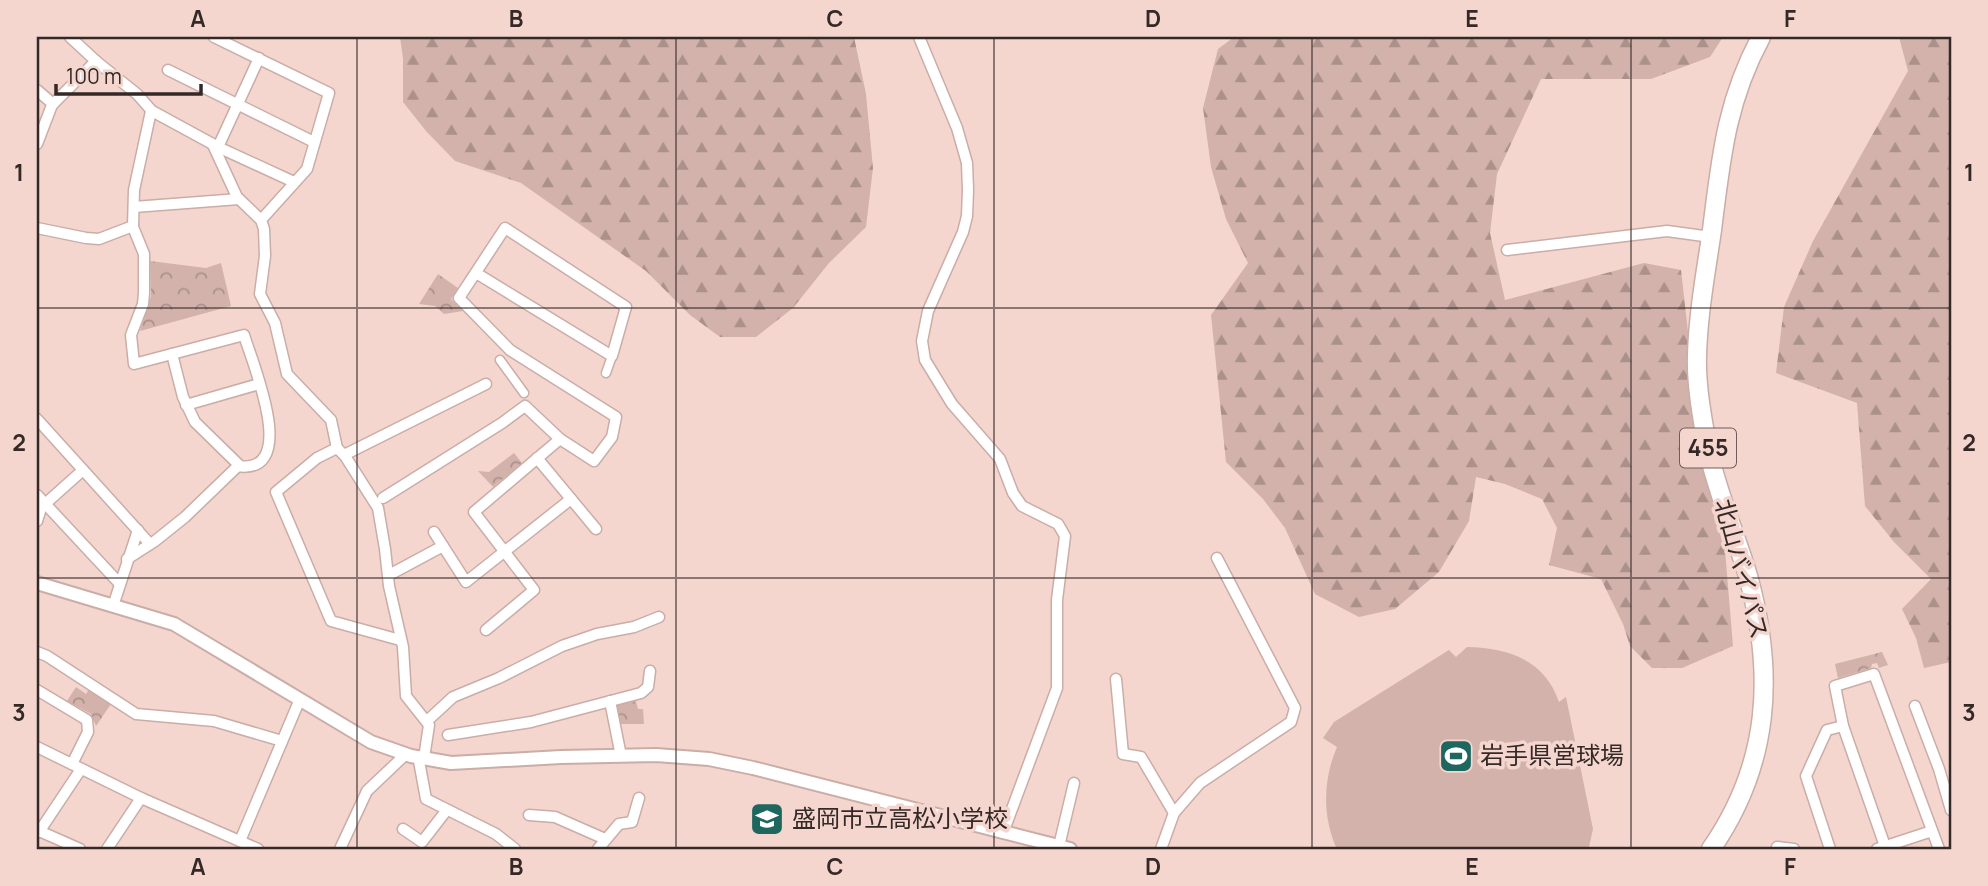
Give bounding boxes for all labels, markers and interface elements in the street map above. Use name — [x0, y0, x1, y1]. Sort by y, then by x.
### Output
text: A — [190, 2, 206, 34]
text: B — [509, 2, 523, 34]
text: C — [827, 2, 844, 34]
text: D — [1145, 2, 1161, 34]
text: E — [1465, 2, 1479, 34]
text: F — [1784, 2, 1796, 34]
scale bar — [56, 52, 201, 96]
text: 100 m — [66, 62, 122, 90]
text: 1 — [14, 156, 24, 188]
text: 1 — [1964, 156, 1974, 188]
text: 2 — [12, 426, 26, 458]
text: 2 — [1962, 426, 1976, 458]
road number: 455 — [1680, 428, 1736, 468]
street label: 北山バイパス — [1708, 495, 1777, 642]
text: 3 — [12, 696, 26, 728]
text: 3 — [1962, 696, 1976, 728]
sports icon: 岩手県営球場 — [1437, 737, 1475, 775]
place label: 岩手県営球場 — [1480, 738, 1624, 771]
school or university icon: 盛岡市立高松小学校 — [748, 800, 786, 838]
place label: 盛岡市立高松小学校 — [792, 801, 1008, 834]
text: A — [190, 850, 206, 882]
text: B — [509, 850, 523, 882]
text: C — [827, 850, 844, 882]
text: D — [1145, 850, 1161, 882]
text: E — [1465, 850, 1479, 882]
text: F — [1784, 850, 1796, 882]

